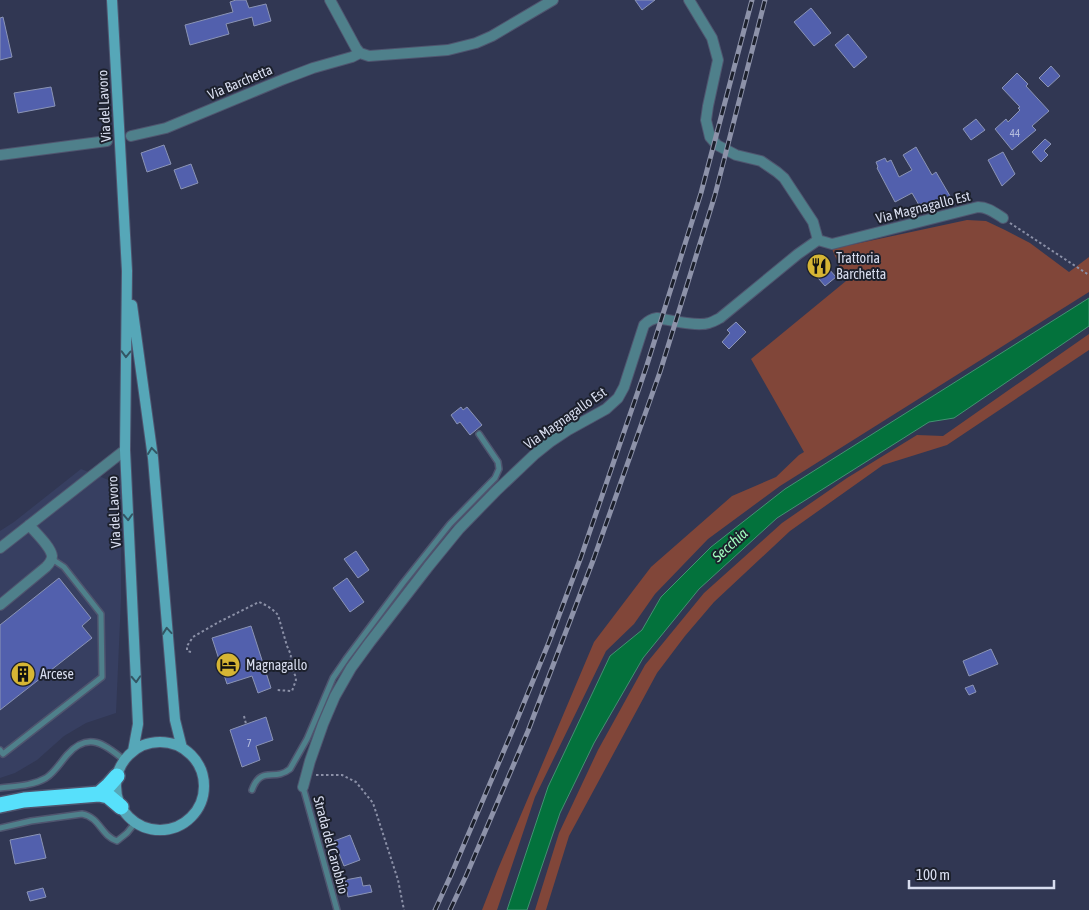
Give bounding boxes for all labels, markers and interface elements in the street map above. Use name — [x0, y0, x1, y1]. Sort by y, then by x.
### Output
street label: Via Barchetta — [205, 61, 275, 103]
street label: Via del Lavoro — [94, 70, 114, 142]
house number: 44 — [1010, 127, 1020, 139]
street label: Via Magnagallo Est — [874, 188, 972, 226]
place label: Trattoria Barchetta — [836, 250, 886, 282]
restaurant icon: Trattoria Barchetta — [806, 253, 832, 279]
one-way arrow — [121, 351, 132, 359]
street label: Via Magnagallo Est — [521, 384, 609, 452]
one-way arrow — [147, 447, 158, 455]
street label: Via del Lavoro — [104, 476, 124, 548]
one-way arrow — [123, 513, 134, 521]
water label: Secchia — [708, 524, 751, 566]
one-way arrow — [162, 626, 173, 634]
hotel icon: Magnagallo — [215, 652, 241, 678]
place label: Magnagallo — [246, 657, 307, 673]
building icon: Arcese — [10, 661, 36, 687]
place label: Arcese — [40, 666, 74, 682]
one-way arrow — [131, 676, 141, 683]
house number: 7 — [246, 737, 252, 749]
street label: Strada del Carobbio — [310, 794, 352, 896]
scale bar — [909, 858, 1054, 890]
text: 100 m — [916, 866, 950, 883]

